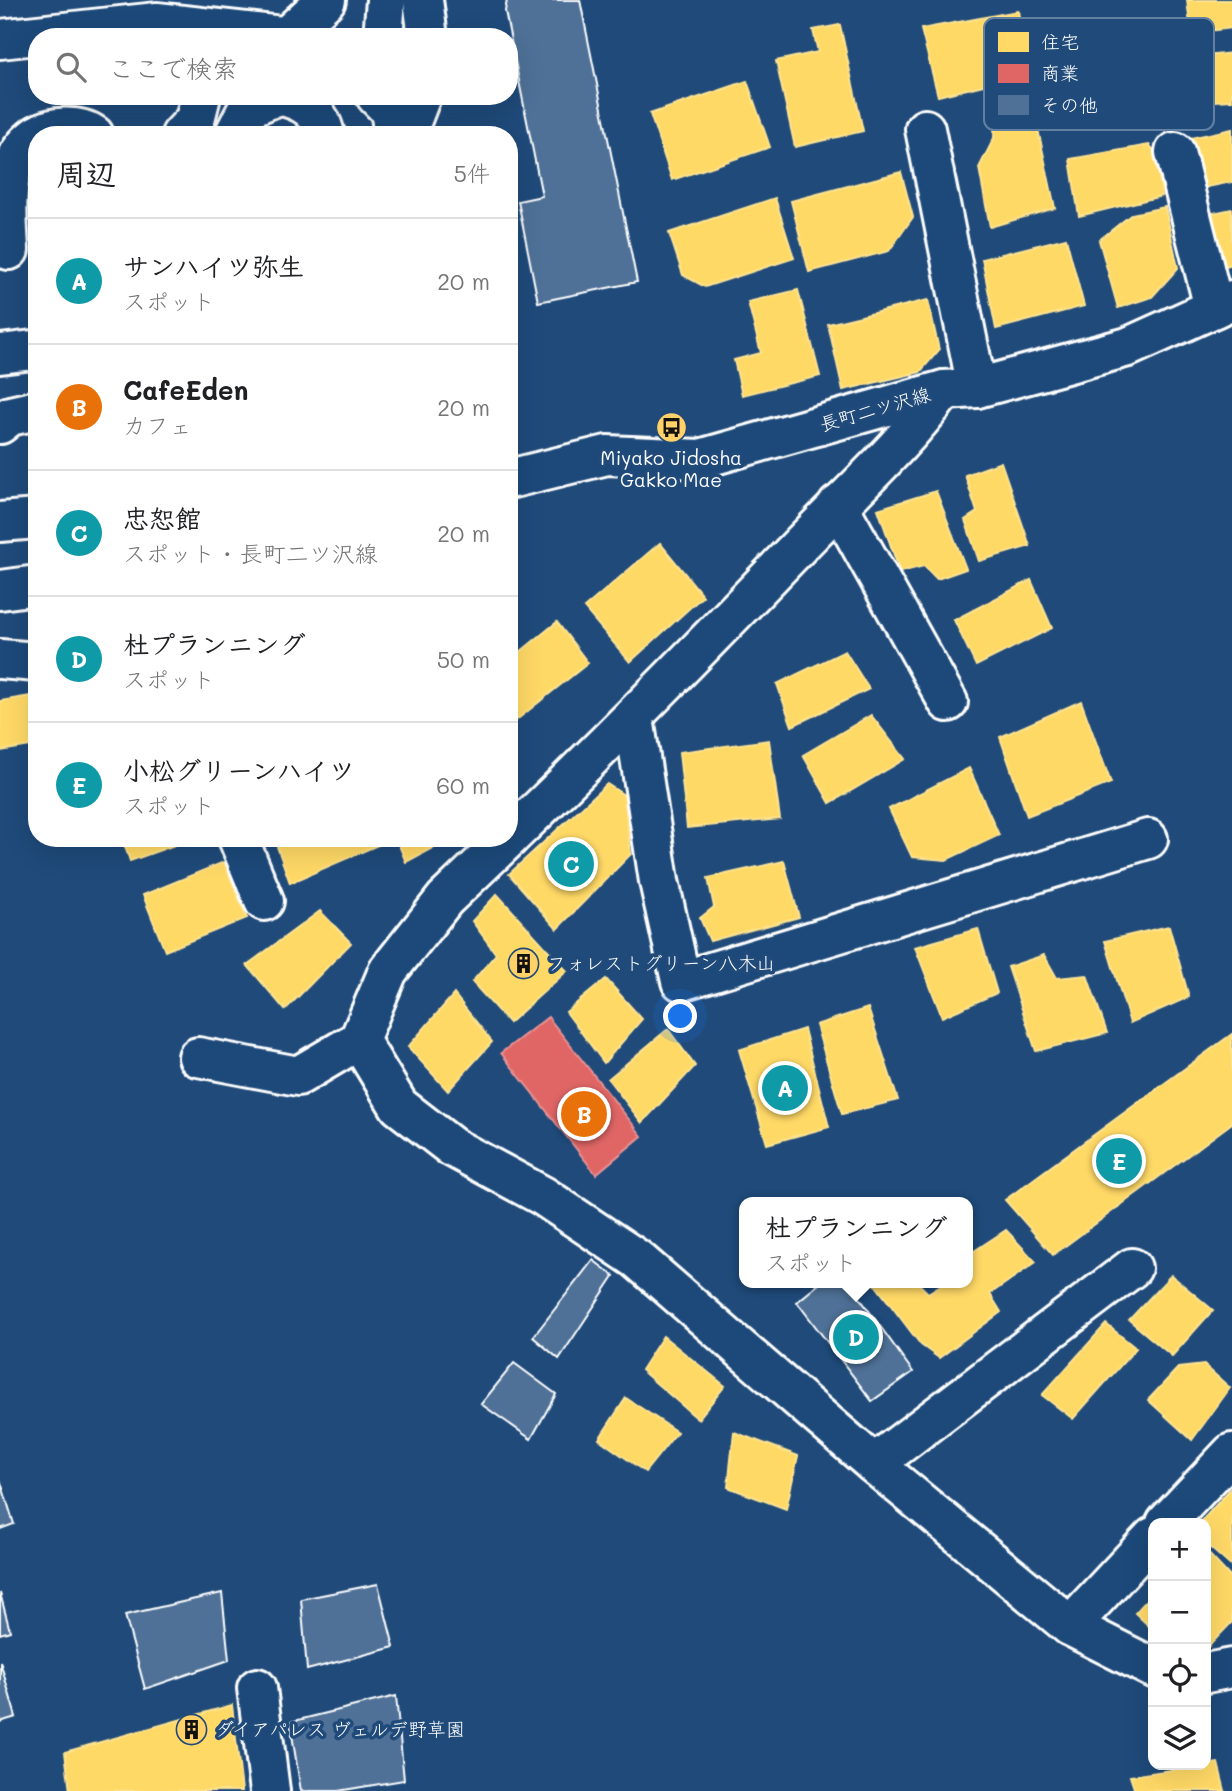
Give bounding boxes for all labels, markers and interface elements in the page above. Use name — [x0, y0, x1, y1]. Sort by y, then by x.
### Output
legend — [984, 18, 1214, 130]
search box — [28, 28, 518, 105]
text: 住宅 — [1041, 29, 1079, 54]
icon: search — [52, 48, 90, 86]
text: ここで検索 — [108, 51, 238, 85]
text: 商業 — [1041, 60, 1079, 85]
text: その他 — [1041, 92, 1098, 117]
text: 周辺 — [56, 153, 116, 193]
text: 5件 — [454, 158, 490, 188]
text: サンハイツ弥生 — [123, 249, 304, 283]
text: A — [71, 266, 87, 296]
text: 20 m — [437, 266, 490, 296]
text: スポット — [123, 286, 215, 316]
text: CafeEden — [123, 373, 248, 407]
street label: 長町二ツ沢線 — [817, 381, 933, 436]
text: B — [71, 392, 87, 422]
text: 20 m — [437, 392, 490, 422]
text: カフェ — [123, 410, 192, 440]
bus stop icon: Miyako Jidosha Gakko Mae — [654, 410, 688, 444]
place label: Miyako Jidosha Gakko Mae — [600, 445, 742, 492]
text: 忠恕館 — [123, 501, 201, 535]
text: C — [70, 518, 88, 548]
text: 20 m — [437, 518, 490, 548]
text: スポット · 長町二ツ沢線 — [123, 538, 378, 568]
text: 杜プランニング — [123, 627, 306, 661]
text: D — [71, 644, 87, 674]
text: 50 m — [437, 644, 490, 674]
text: スポット — [123, 664, 215, 694]
text: 小松グリーンハイツ — [123, 753, 354, 787]
text: E — [72, 770, 86, 800]
text: 60 m — [436, 770, 490, 800]
text: スポット — [123, 790, 215, 820]
pin: C — [548, 838, 594, 890]
building icon: フォレストグリーン八木山 — [507, 946, 541, 980]
place label: フォレストグリーン八木山 — [547, 950, 775, 975]
your location — [663, 999, 697, 1033]
pin: A — [762, 1062, 808, 1114]
pin: B — [561, 1088, 607, 1140]
pin: E — [1096, 1135, 1142, 1187]
popup — [739, 1197, 973, 1288]
text: 杜プランニング — [765, 1210, 947, 1244]
text: スポット — [765, 1247, 857, 1277]
pin: D — [833, 1311, 879, 1363]
map controls — [1148, 1518, 1211, 1770]
button: + — [1148, 1518, 1211, 1581]
button: − — [1148, 1581, 1211, 1644]
button: locate — [1148, 1644, 1211, 1707]
button: layers — [1148, 1707, 1211, 1770]
building icon: ダイアパレス ヴェルデ野草園 — [175, 1712, 209, 1746]
place label: ダイアパレス ヴェルデ野草園 — [215, 1716, 465, 1741]

